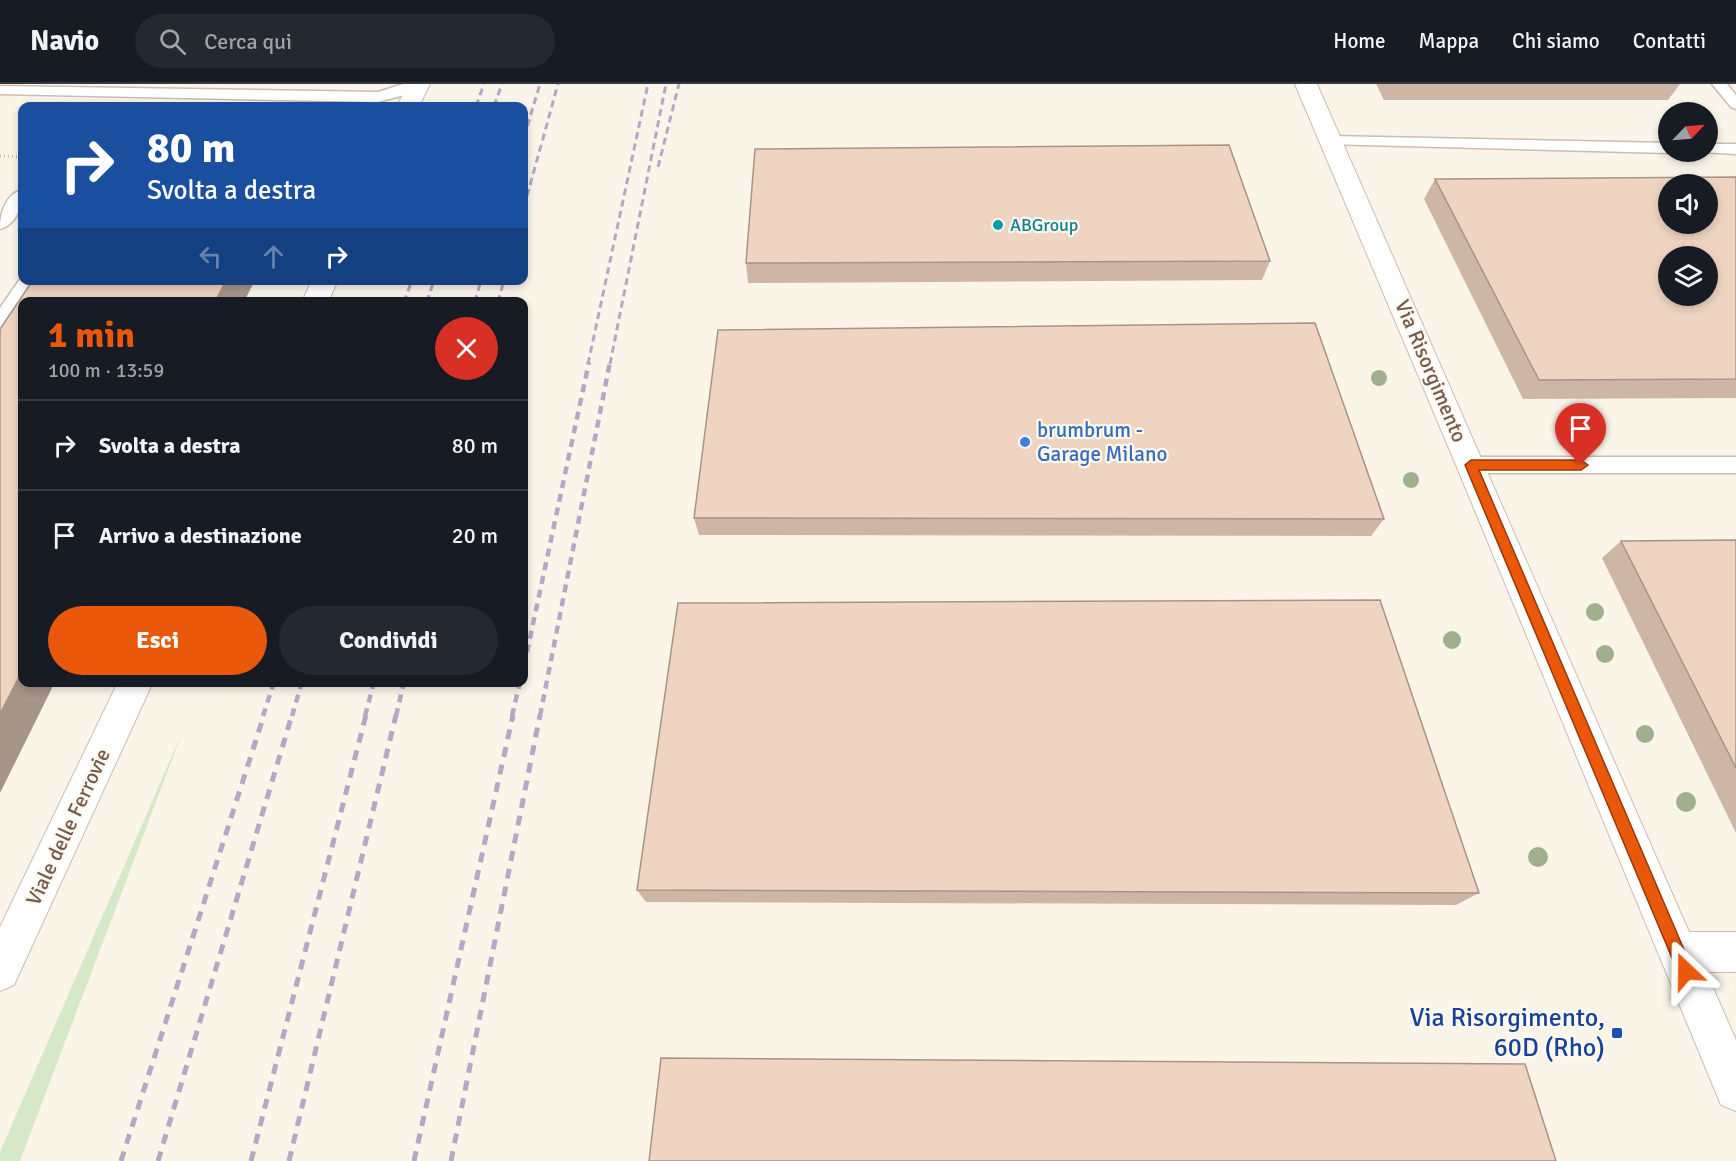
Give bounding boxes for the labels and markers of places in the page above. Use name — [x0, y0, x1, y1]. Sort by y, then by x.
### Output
place label: ABGroup — [1010, 214, 1078, 236]
marker: ABGroup — [991, 218, 1005, 232]
pin — [1555, 403, 1606, 465]
place label: brumbrum - Garage Milano — [1037, 417, 1167, 467]
marker: brumbrum - Garage Milano — [1018, 435, 1032, 449]
place label: Via Risorgimento, 60D (Rho) — [1410, 1002, 1605, 1064]
marker: Via Risorgimento, 60D (Rho) — [1610, 1026, 1624, 1040]

